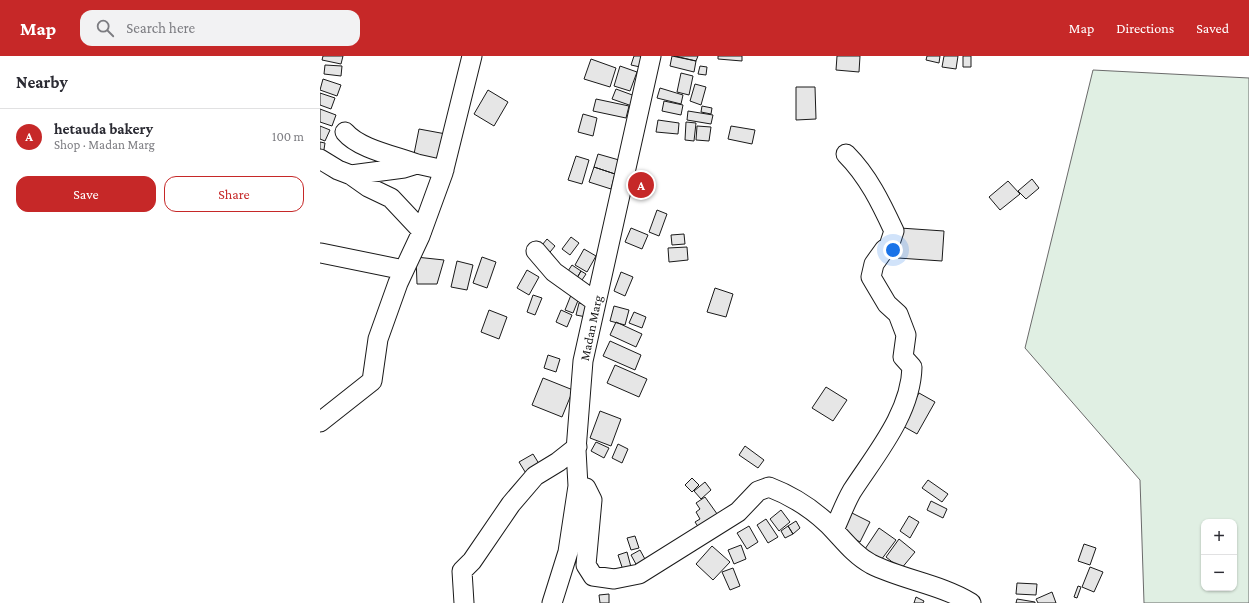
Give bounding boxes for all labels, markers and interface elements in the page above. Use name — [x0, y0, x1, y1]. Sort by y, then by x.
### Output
search box — [80, 10, 360, 46]
icon: search — [94, 17, 116, 39]
text: Map — [20, 18, 56, 39]
text: Search here — [126, 20, 195, 36]
text: Map — [1069, 20, 1094, 36]
text: Directions — [1116, 20, 1174, 36]
text: Saved — [1196, 20, 1229, 36]
text: Nearby — [16, 73, 68, 92]
text: hetauda bakery — [54, 121, 153, 137]
text: A — [25, 129, 33, 144]
text: 100 m — [272, 129, 304, 144]
text: Shop · Madan Marg — [54, 137, 155, 152]
pin: A — [628, 170, 654, 200]
button: Save — [16, 176, 156, 212]
button: Share — [164, 176, 304, 212]
your location — [883, 240, 903, 260]
street label: Madan Marg — [577, 293, 605, 362]
map controls — [1201, 519, 1237, 591]
button: + — [1201, 519, 1237, 555]
button: − — [1201, 555, 1237, 591]

